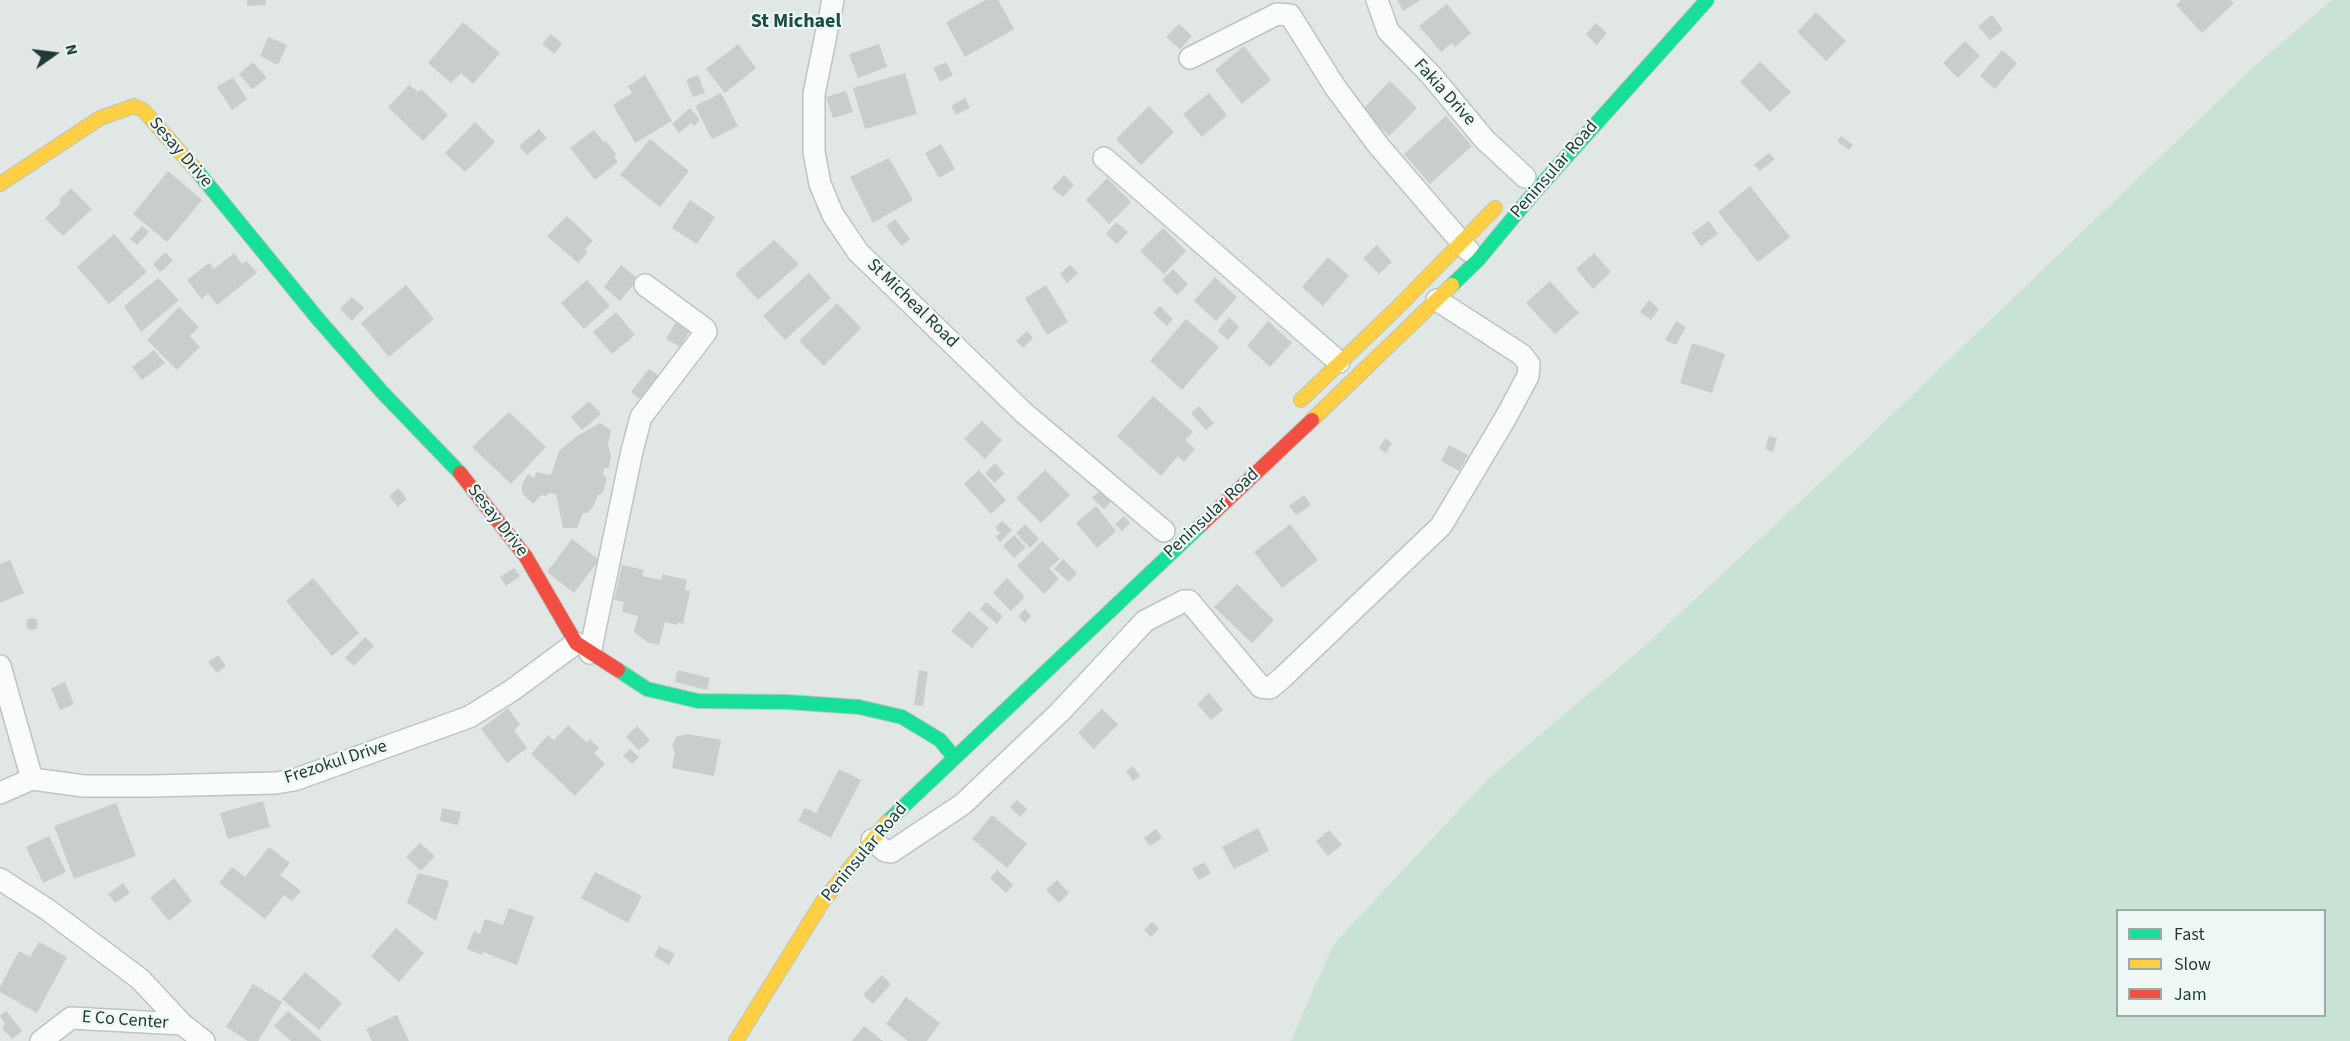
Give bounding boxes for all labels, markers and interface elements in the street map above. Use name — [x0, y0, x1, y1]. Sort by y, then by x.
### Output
district label: St Michael — [751, 11, 841, 35]
north arrow — [24, 24, 84, 84]
text: N — [60, 42, 83, 57]
street label: Fakia Drive — [1408, 55, 1480, 131]
street label: Sesay Drive — [144, 113, 216, 193]
street label: Peninsular Road — [1507, 117, 1603, 223]
street label: St Micheal Road — [862, 255, 962, 353]
street label: Peninsular Road — [1160, 464, 1264, 564]
street label: Sesay Drive — [462, 480, 532, 562]
street label: Frezokul Drive — [282, 736, 390, 790]
street label: Peninsular Road — [817, 799, 913, 907]
legend — [2116, 909, 2326, 1017]
text: Fast — [2174, 922, 2205, 947]
text: Slow — [2174, 952, 2211, 977]
text: Jam — [2174, 982, 2207, 1007]
street label: E Co Center — [81, 1007, 169, 1035]

